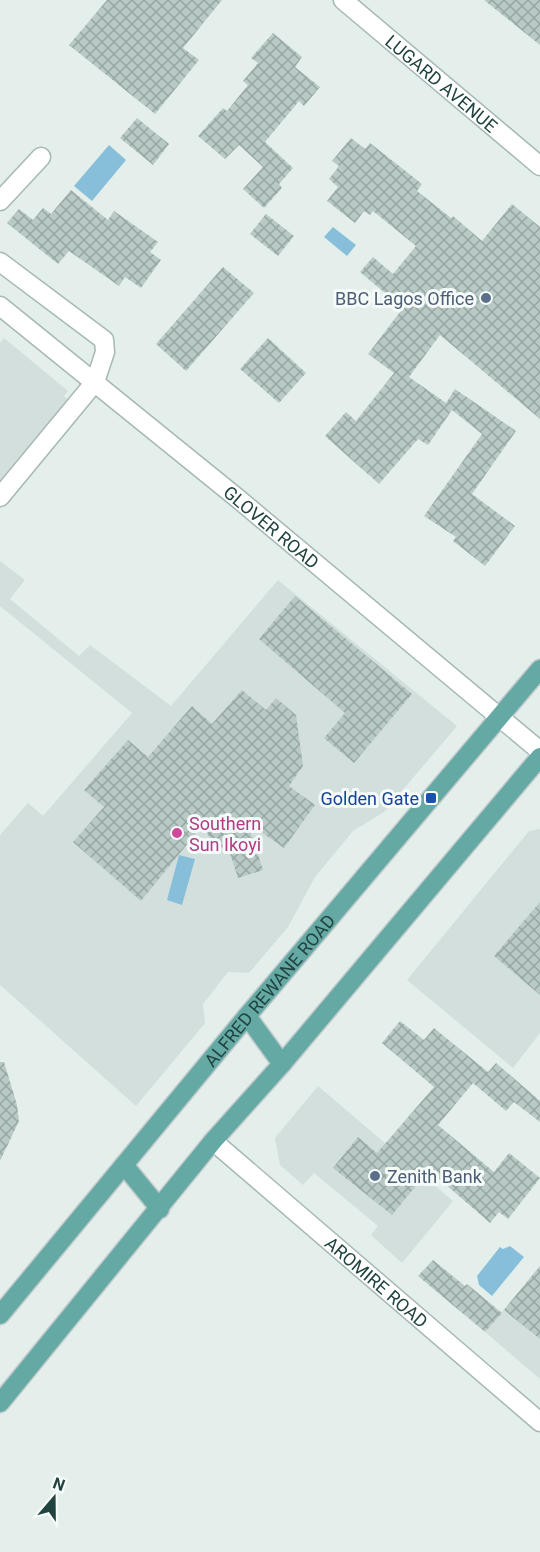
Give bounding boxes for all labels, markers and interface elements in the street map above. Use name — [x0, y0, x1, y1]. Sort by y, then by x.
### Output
street label: LUGARD AVENUE — [381, 30, 502, 136]
place label: BBC Lagos Office — [335, 288, 474, 309]
marker: BBC Lagos Office — [479, 291, 493, 305]
street label: GLOVER ROAD — [220, 481, 324, 573]
place label: Golden Gate — [321, 788, 419, 809]
marker: Golden Gate — [424, 791, 438, 805]
place label: Southern Sun Ikoyi — [189, 813, 261, 855]
marker: Southern Sun Ikoyi — [170, 826, 184, 840]
street label: ALFRED REWANE ROAD — [199, 910, 339, 1070]
place label: Zenith Bank — [387, 1166, 483, 1187]
marker: Zenith Bank — [368, 1169, 382, 1183]
street label: AROMIRE ROAD — [321, 1232, 432, 1332]
north arrow — [24, 1468, 84, 1528]
text: N — [50, 1474, 68, 1495]

